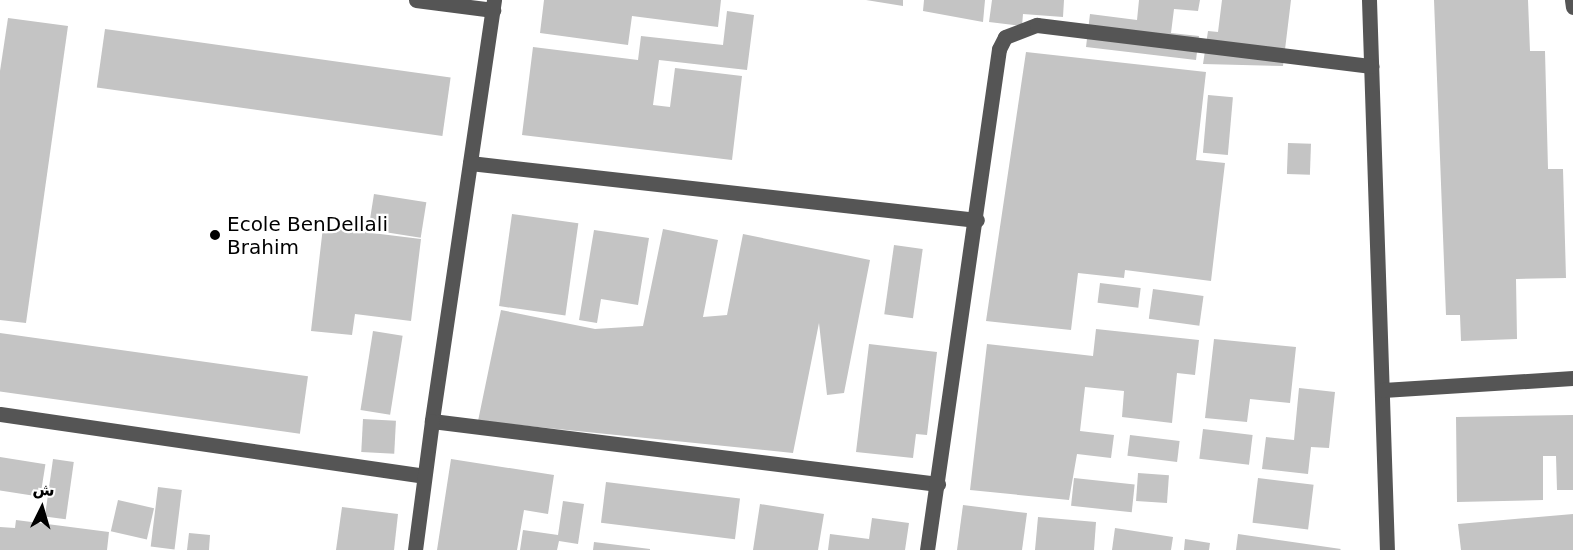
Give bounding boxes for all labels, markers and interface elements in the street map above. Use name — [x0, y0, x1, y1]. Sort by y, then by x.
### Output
place label: Ecole BenDellali Brahim — [227, 212, 388, 259]
marker: Ecole BenDellali Brahim — [208, 228, 222, 242]
north arrow — [12, 478, 72, 538]
text: ش — [32, 479, 55, 500]

